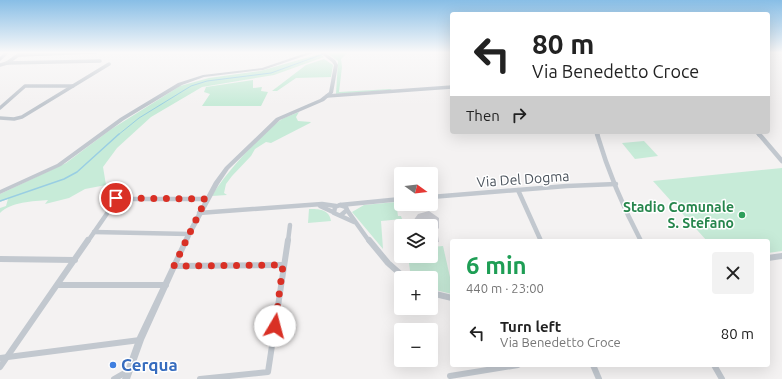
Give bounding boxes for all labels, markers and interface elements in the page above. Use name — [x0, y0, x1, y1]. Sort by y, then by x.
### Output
icon: left — [466, 28, 518, 80]
text: 80 m — [532, 28, 594, 59]
text: Via Benedetto Croce — [532, 61, 699, 81]
icon: right — [508, 104, 530, 126]
text: Then — [466, 107, 500, 124]
north arrow — [394, 167, 438, 211]
map controls — [394, 167, 438, 367]
street label: Via Del Dogma — [476, 168, 570, 190]
pin — [99, 181, 133, 215]
icon: arrive — [105, 187, 127, 209]
place label: Stadio Comunale S. Stefano — [623, 199, 734, 231]
marker: Stadio Comunale S. Stefano — [737, 210, 747, 220]
button: layers — [394, 219, 438, 263]
text: 6 min — [466, 252, 527, 279]
button: close — [712, 252, 754, 294]
button: + — [394, 271, 438, 315]
text: 440 m · 23:00 — [466, 281, 544, 295]
position arrow — [254, 305, 296, 347]
text: Turn left — [500, 318, 561, 335]
icon: left — [466, 322, 488, 344]
button: − — [394, 323, 438, 367]
text: 80 m — [721, 325, 754, 342]
text: Via Benedetto Croce — [500, 335, 621, 349]
place label: Cerqua — [121, 355, 178, 374]
marker: Cerqua — [108, 360, 118, 370]

